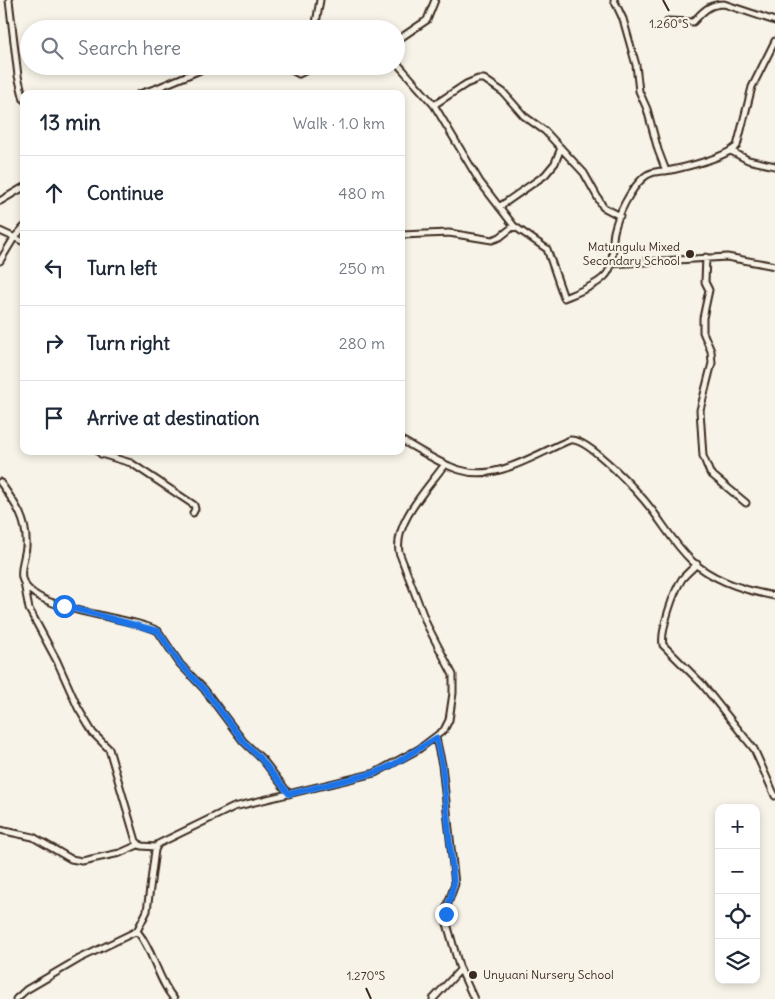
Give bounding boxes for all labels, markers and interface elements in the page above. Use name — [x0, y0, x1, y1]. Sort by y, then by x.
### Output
text: 1.260°S — [649, 16, 689, 31]
search box — [20, 20, 405, 75]
icon: search — [38, 34, 66, 62]
text: Search here — [78, 36, 181, 60]
text: 13 min — [40, 109, 101, 136]
text: Walk · 1.0 km — [293, 113, 385, 133]
icon: ahead — [40, 179, 68, 207]
text: Continue — [87, 181, 164, 205]
text: 480 m — [338, 183, 385, 203]
place label: Matungulu Mixed Secondary School — [583, 239, 680, 268]
marker: Matungulu Mixed Secondary School — [684, 248, 696, 260]
icon: left — [40, 254, 68, 282]
text: Turn left — [87, 256, 157, 280]
text: 250 m — [339, 258, 385, 278]
icon: right — [40, 329, 68, 357]
text: Turn right — [87, 331, 170, 355]
text: 280 m — [339, 333, 385, 353]
icon: arrive — [40, 404, 68, 432]
text: Arrive at destination — [87, 406, 260, 430]
route start — [53, 595, 76, 618]
map controls — [715, 804, 760, 984]
button: + — [715, 804, 760, 849]
button: − — [715, 849, 760, 894]
button: locate — [715, 894, 760, 939]
route end — [435, 903, 458, 926]
button: layers — [715, 939, 760, 984]
place label: Unyuani Nursery School — [483, 967, 614, 982]
text: 1.270°S — [347, 968, 385, 983]
marker: Unyuani Nursery School — [467, 969, 479, 981]

